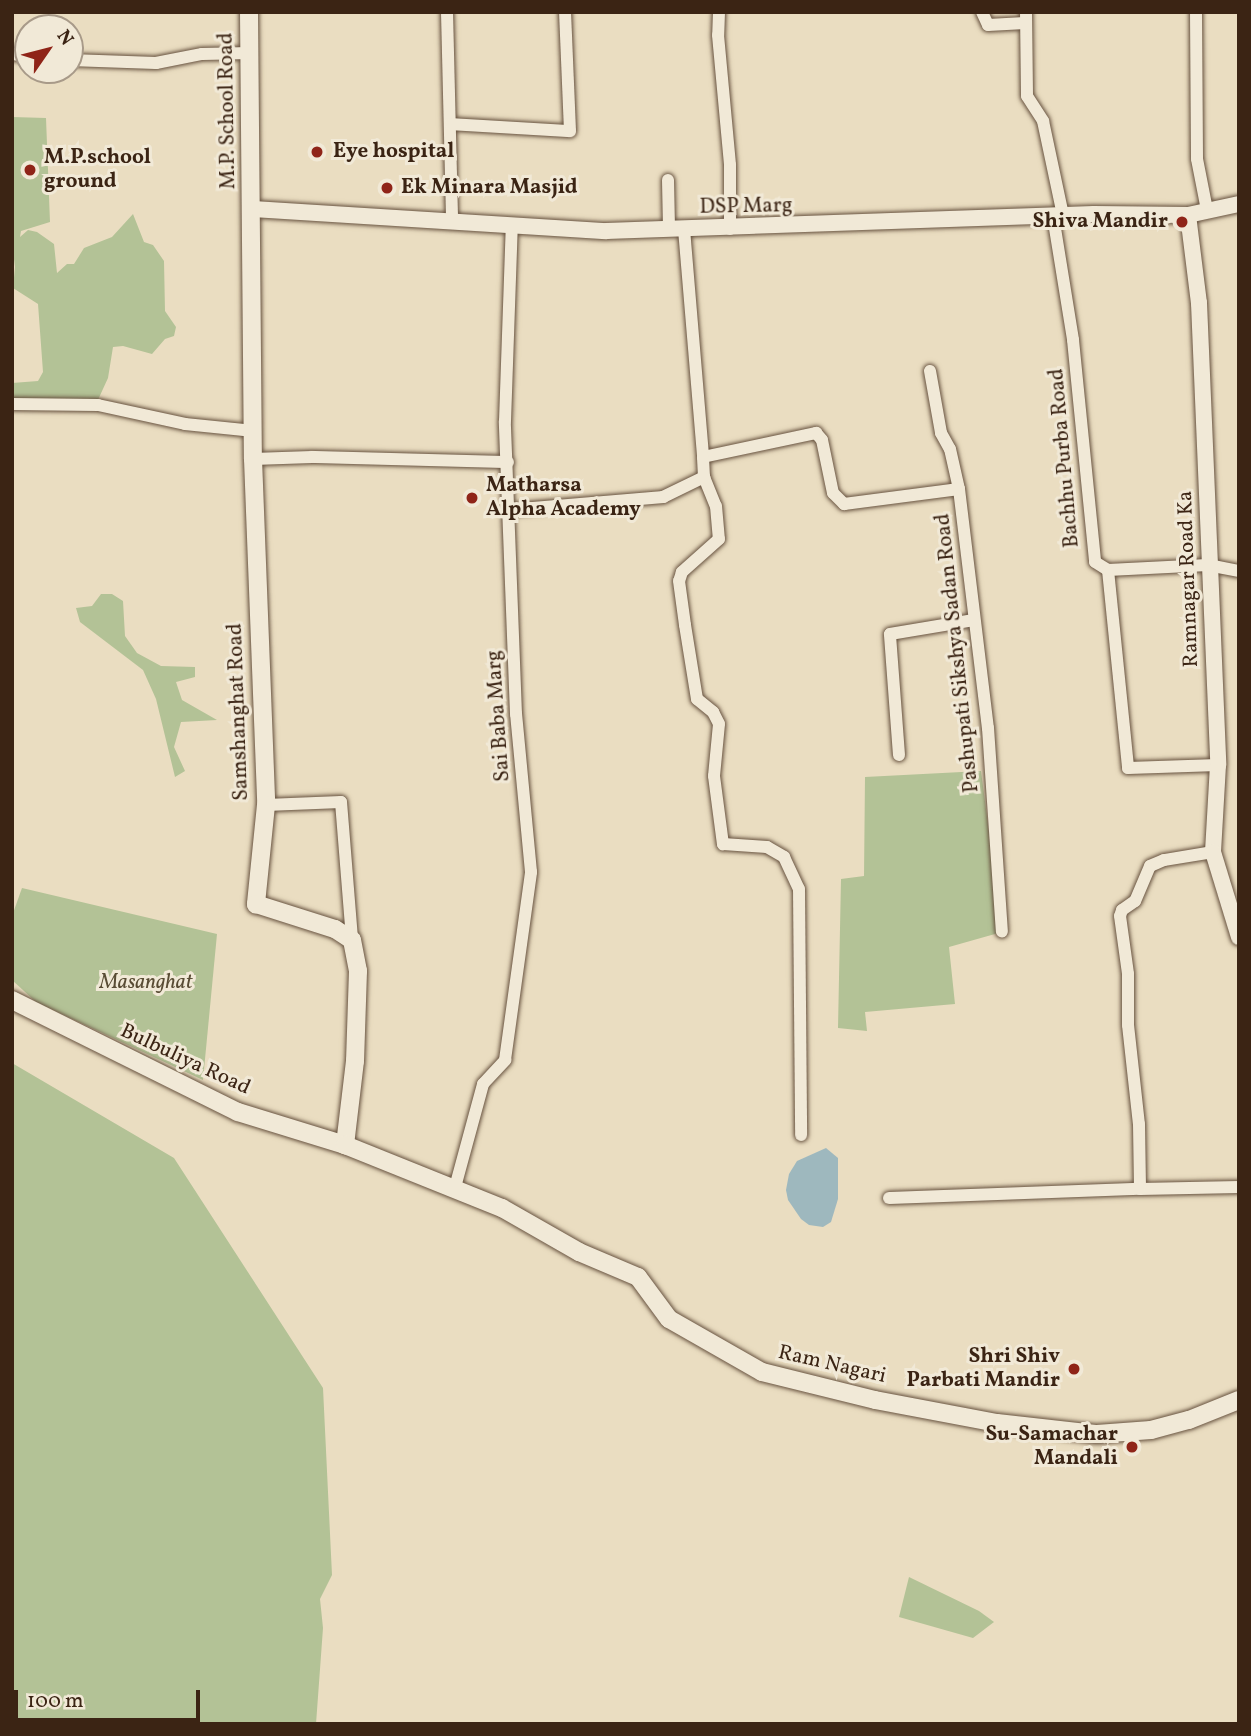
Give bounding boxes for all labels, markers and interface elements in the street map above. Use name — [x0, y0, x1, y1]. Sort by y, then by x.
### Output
north arrow — [14, 14, 84, 84]
text: N — [50, 25, 79, 51]
street label: M.P. School Road — [214, 32, 242, 190]
place label: Eye hospital — [333, 139, 454, 165]
marker: Eye hospital — [307, 142, 327, 162]
place label: M.P.school ground — [44, 145, 151, 195]
marker: M.P.school ground — [22, 162, 38, 178]
place label: Ek Minara Masjid — [401, 175, 578, 201]
marker: Ek Minara Masjid — [379, 180, 395, 196]
street label: DSP Marg — [699, 194, 793, 220]
place label: Shiva Mandir — [1033, 209, 1168, 235]
marker: Shiva Mandir — [1174, 214, 1190, 230]
street label: Bachhu Purba Road — [1045, 367, 1085, 549]
place label: Matharsa Alpha Academy — [486, 473, 641, 523]
marker: Matharsa Alpha Academy — [464, 490, 480, 506]
street label: Ramnagar Road Ka — [1173, 490, 1205, 668]
street label: Pashupati Sikshya Sadan Road — [931, 512, 985, 794]
street label: Samshanghat Road — [223, 623, 255, 801]
street label: Sai Baba Marg — [482, 649, 516, 783]
park label: Masanghat — [100, 970, 192, 996]
street label: Bulbuliya Road — [116, 1019, 254, 1101]
street label: Ram Nagari — [776, 1340, 888, 1390]
place label: Shri Shiv Parbati Mandir — [906, 1344, 1060, 1394]
marker: Shri Shiv Parbati Mandir — [1066, 1361, 1082, 1377]
place label: Su-Samachar Mandali — [985, 1422, 1118, 1472]
marker: Su-Samachar Mandali — [1124, 1439, 1140, 1455]
scale bar — [18, 1676, 203, 1720]
text: 100 m — [27, 1687, 84, 1716]

